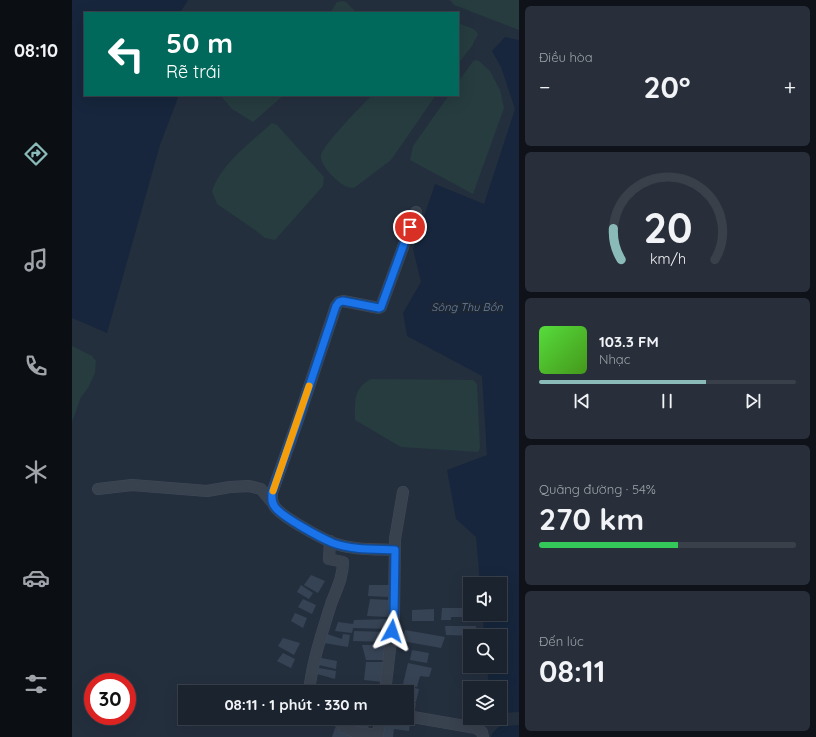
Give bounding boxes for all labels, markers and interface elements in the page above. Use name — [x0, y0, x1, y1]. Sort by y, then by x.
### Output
text: 50 m — [166, 25, 233, 60]
icon: left — [100, 28, 152, 80]
text: 08:10 — [14, 39, 58, 62]
text: Điều hòa — [539, 49, 593, 65]
text: Rẽ trái — [166, 60, 221, 83]
text: 20° — [643, 68, 691, 106]
text: − — [539, 73, 550, 101]
text: + — [784, 73, 796, 101]
icon: directions — [22, 140, 50, 168]
text: 20 — [643, 201, 692, 253]
pin — [393, 210, 427, 244]
icon: arrive — [399, 216, 421, 238]
icon: music — [22, 246, 50, 274]
text: km/h — [649, 250, 686, 268]
water label: Sông Thu Bồn — [431, 300, 503, 314]
text: 103.3 FM — [599, 332, 659, 351]
text: Nhạc — [599, 351, 630, 367]
icon: phone — [22, 352, 50, 380]
icon: previous — [571, 390, 593, 412]
icon: pause — [656, 390, 678, 412]
icon: next — [742, 390, 764, 412]
icon: climate — [22, 458, 50, 486]
text: Quãng đường · 54% — [539, 481, 656, 497]
text: 270 km — [539, 500, 644, 538]
icon: car — [22, 564, 50, 592]
map controls — [463, 577, 507, 725]
button: sound — [463, 577, 507, 621]
position arrow — [371, 610, 413, 652]
button: search — [463, 629, 507, 673]
text: Đến lúc — [539, 633, 584, 649]
text: 08:11 — [539, 652, 605, 690]
icon: filters — [22, 670, 50, 698]
speed limit sign: 30 — [84, 673, 136, 725]
button: layers — [463, 681, 507, 725]
text: 08:11 · 1 phút · 330 m — [224, 695, 368, 714]

